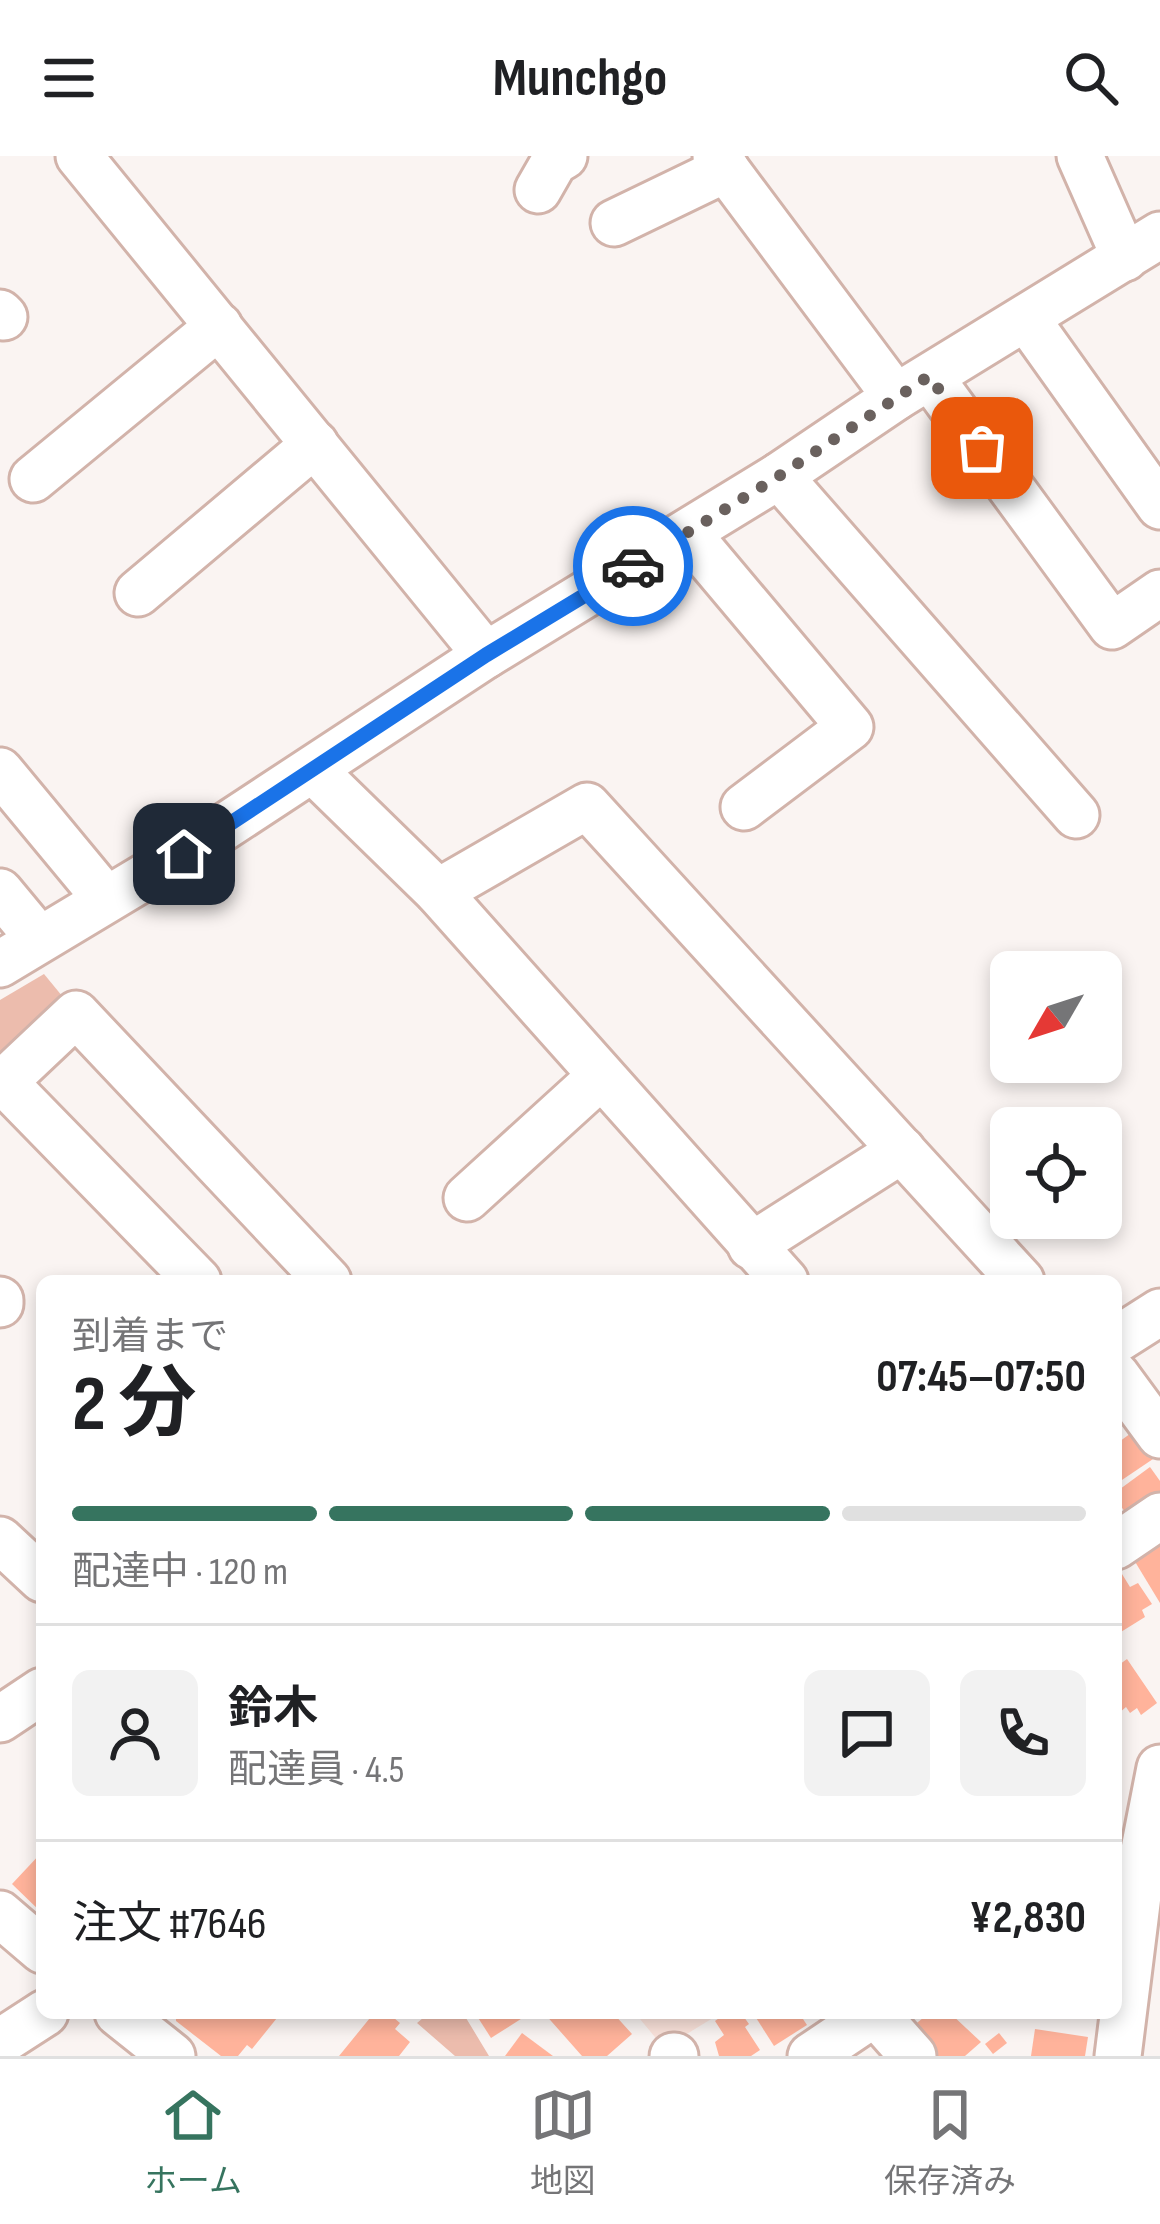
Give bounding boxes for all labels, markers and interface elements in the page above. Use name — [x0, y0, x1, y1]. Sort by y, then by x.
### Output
icon: menu — [36, 45, 102, 111]
icon: search — [1058, 45, 1124, 111]
text: Munchgo — [493, 46, 667, 111]
pin — [931, 397, 1033, 499]
icon: bag — [949, 415, 1015, 481]
courier — [573, 506, 693, 626]
icon: car — [600, 533, 666, 599]
pin — [133, 803, 235, 905]
icon: home — [151, 821, 217, 887]
north arrow — [990, 951, 1122, 1083]
map controls — [990, 951, 1122, 1239]
button: locate — [990, 1107, 1122, 1239]
text: 到着まで — [72, 1314, 228, 1361]
text: 07:45–07:50 — [876, 1350, 1086, 1405]
text: 2 分 — [72, 1359, 196, 1452]
text: 配達中 · 120 m — [72, 1549, 288, 1596]
button: person — [72, 1670, 198, 1796]
button: chat — [804, 1670, 930, 1796]
button: phone — [960, 1670, 1086, 1796]
text: 鈴木 — [228, 1682, 318, 1737]
text: 配達員 · 4.5 — [228, 1747, 404, 1794]
text: ¥2,830 — [970, 1891, 1086, 1946]
text: 注文 #7646 — [72, 1897, 267, 1952]
tab: ホーム — [144, 2082, 242, 2202]
tab: 地図 — [530, 2082, 596, 2202]
tab: 保存済み — [884, 2082, 1016, 2202]

